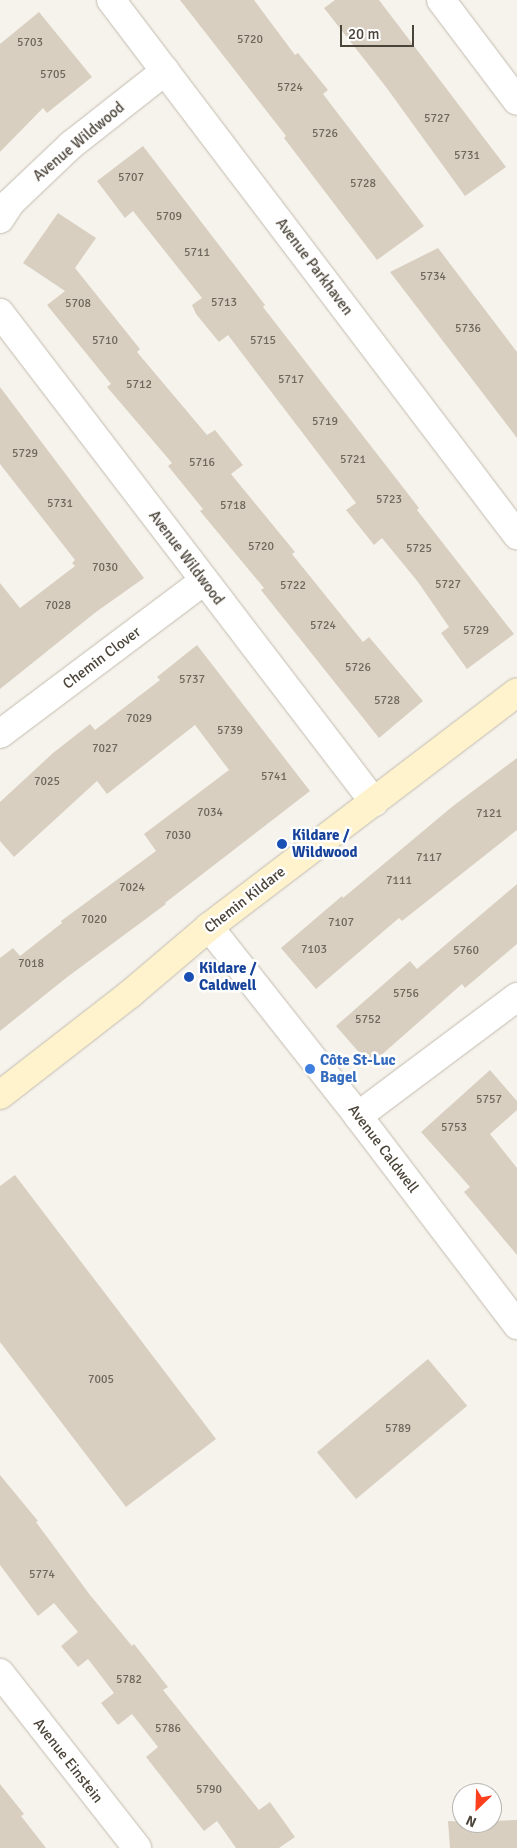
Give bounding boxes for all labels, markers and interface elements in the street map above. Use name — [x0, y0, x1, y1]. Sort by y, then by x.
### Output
scale bar — [342, 15, 416, 47]
text: 20 m — [348, 25, 379, 43]
house number: 5720 — [237, 33, 263, 47]
house number: 5703 — [17, 36, 43, 50]
house number: 5705 — [40, 68, 66, 82]
house number: 5724 — [277, 81, 303, 95]
street label: Avenue Wildwood — [30, 99, 128, 185]
house number: 5727 — [424, 112, 450, 126]
house number: 5726 — [312, 127, 338, 141]
house number: 5731 — [454, 149, 480, 163]
house number: 5707 — [118, 171, 144, 185]
house number: 5728 — [350, 177, 376, 191]
house number: 5709 — [156, 210, 182, 224]
street label: Avenue Parkhaven — [272, 215, 356, 319]
house number: 5711 — [184, 246, 210, 260]
house number: 5734 — [420, 270, 446, 284]
house number: 5713 — [211, 296, 237, 310]
house number: 5708 — [65, 297, 91, 311]
house number: 5736 — [455, 322, 481, 336]
house number: 5710 — [92, 334, 118, 348]
house number: 5715 — [250, 334, 276, 348]
house number: 5717 — [278, 373, 304, 387]
house number: 5712 — [126, 378, 152, 392]
house number: 5719 — [312, 415, 338, 429]
house number: 5729 — [12, 447, 38, 461]
house number: 5721 — [340, 453, 366, 467]
house number: 5716 — [189, 456, 215, 470]
house number: 5723 — [376, 493, 402, 507]
house number: 5731 — [47, 497, 73, 511]
house number: 5718 — [220, 499, 246, 513]
street label: Avenue Wildwood — [145, 507, 227, 609]
house number: 5720 — [248, 540, 274, 554]
house number: 5725 — [406, 542, 432, 556]
house number: 7030 — [92, 561, 118, 575]
house number: 5727 — [435, 578, 461, 592]
house number: 5722 — [280, 579, 306, 593]
house number: 7028 — [45, 599, 71, 613]
house number: 5724 — [310, 619, 336, 633]
street label: Chemin Clover — [60, 623, 144, 693]
house number: 5729 — [463, 624, 489, 638]
house number: 5726 — [345, 661, 371, 675]
house number: 5737 — [179, 673, 205, 687]
house number: 5728 — [374, 694, 400, 708]
house number: 7029 — [126, 712, 152, 726]
house number: 5739 — [217, 724, 243, 738]
house number: 7027 — [92, 742, 118, 756]
house number: 5741 — [261, 770, 287, 784]
house number: 7025 — [34, 775, 60, 789]
house number: 7034 — [197, 806, 223, 820]
house number: 7121 — [476, 807, 502, 821]
place label: Kildare / Wildwood — [292, 826, 358, 861]
house number: 7030 — [165, 829, 191, 843]
marker: Kildare / Wildwood — [276, 838, 288, 850]
house number: 7117 — [416, 851, 442, 865]
street label: Chemin Kildare — [201, 863, 289, 937]
house number: 7111 — [386, 874, 412, 888]
house number: 7024 — [119, 881, 145, 895]
house number: 7020 — [81, 913, 107, 927]
house number: 7107 — [328, 916, 354, 930]
house number: 7103 — [301, 943, 327, 957]
house number: 5760 — [453, 944, 479, 958]
house number: 7018 — [18, 957, 44, 971]
place label: Kildare / Caldwell — [199, 959, 256, 994]
marker: Kildare / Caldwell — [183, 971, 195, 983]
house number: 5756 — [393, 987, 419, 1001]
house number: 5752 — [355, 1013, 381, 1027]
place label: Côte St-Luc Bagel — [320, 1051, 396, 1086]
marker: Côte St-Luc Bagel — [304, 1063, 316, 1075]
house number: 5757 — [476, 1093, 502, 1107]
street label: Avenue Caldwell — [344, 1101, 422, 1197]
house number: 5753 — [441, 1121, 467, 1135]
house number: 7005 — [88, 1373, 114, 1387]
house number: 5789 — [385, 1422, 411, 1436]
house number: 5774 — [29, 1568, 55, 1582]
house number: 5782 — [116, 1673, 142, 1687]
street label: Avenue Einstein — [29, 1715, 107, 1807]
house number: 5786 — [155, 1722, 181, 1736]
house number: 5790 — [196, 1783, 222, 1797]
north arrow — [452, 1783, 502, 1833]
text: N — [463, 1811, 479, 1831]

